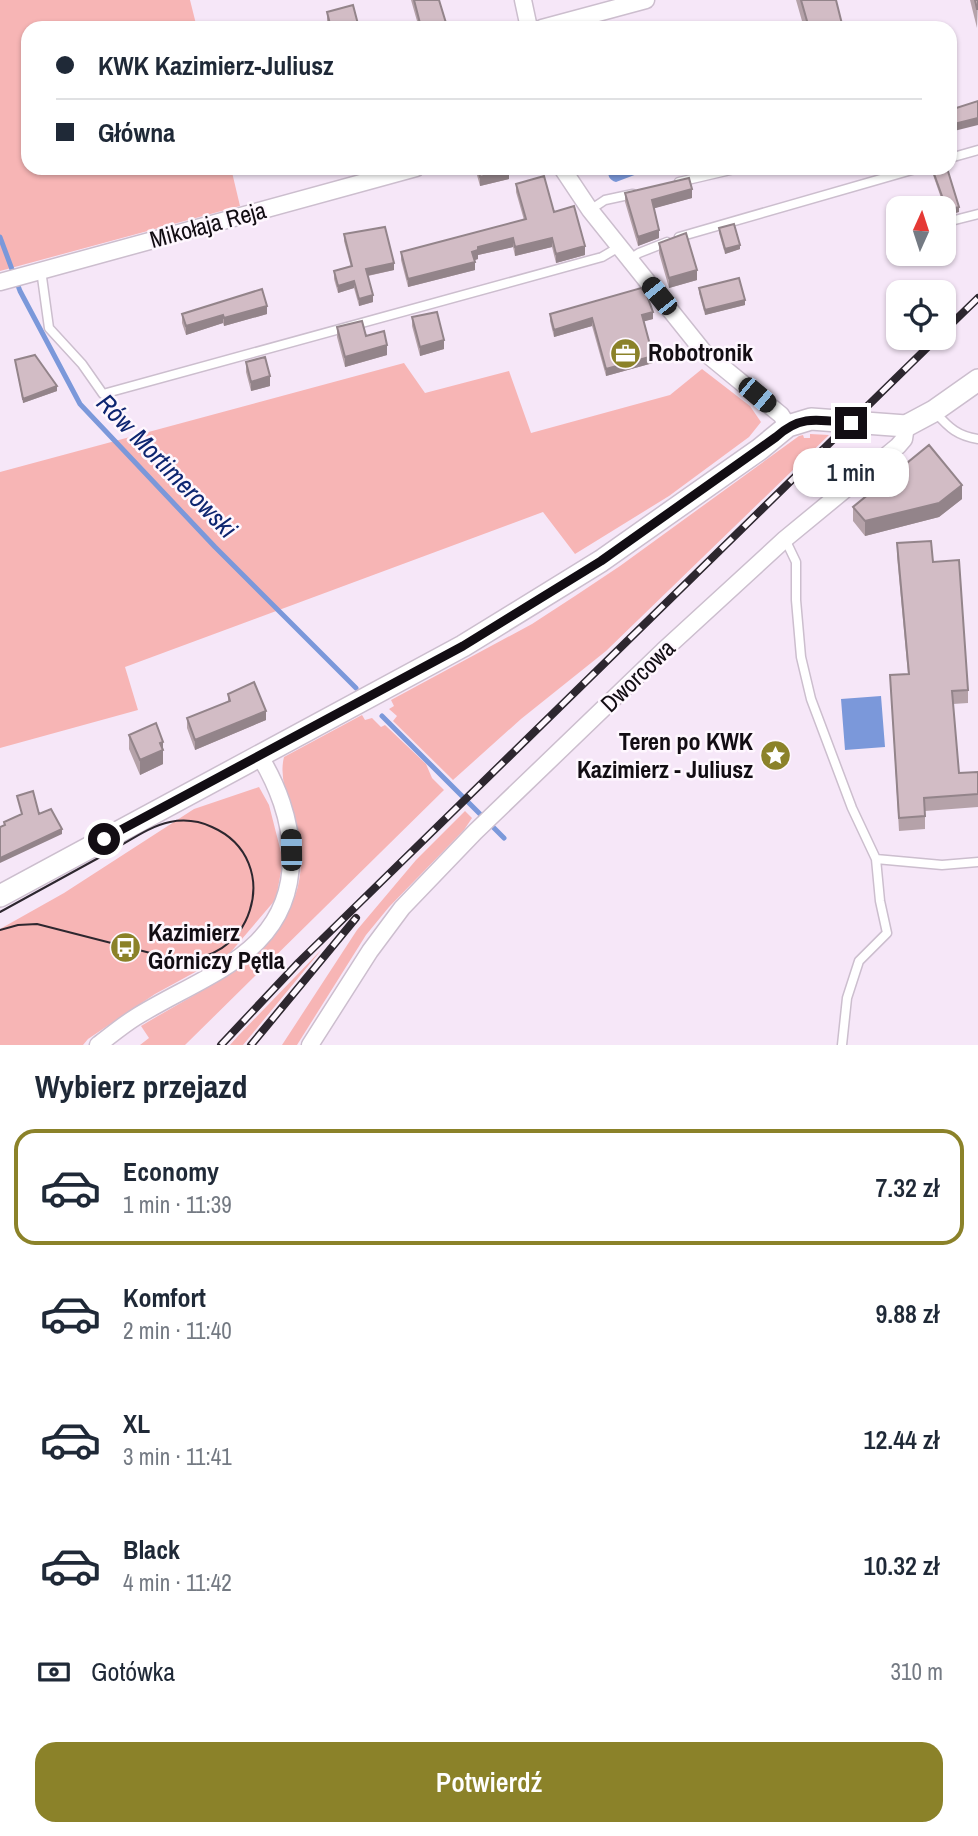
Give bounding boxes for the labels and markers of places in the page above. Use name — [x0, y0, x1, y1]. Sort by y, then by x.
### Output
office icon: Robotronik — [608, 336, 642, 370]
place label: Robotronik — [648, 336, 753, 368]
place label: Teren po KWK Kazimierz - Juliusz — [577, 725, 754, 785]
place icon: Teren po KWK Kazimierz - Juliusz — [759, 739, 793, 773]
place label: Kazimierz Górniczy Pętla — [148, 916, 285, 976]
bus stop icon: Kazimierz Górniczy Pętla — [108, 930, 142, 964]

